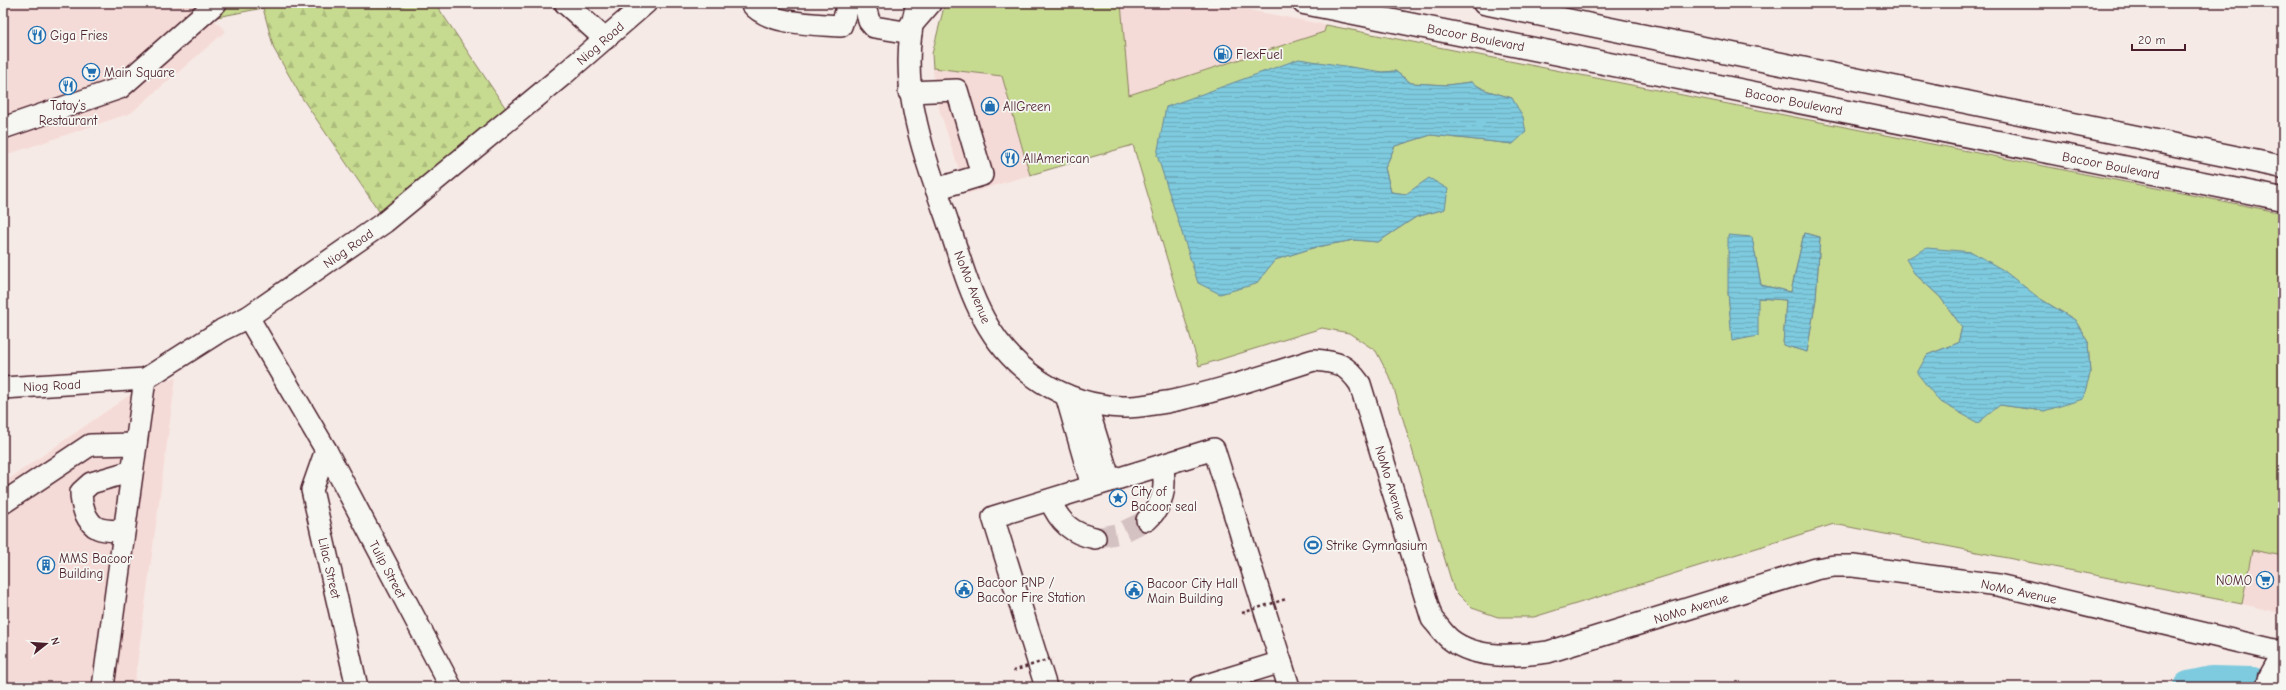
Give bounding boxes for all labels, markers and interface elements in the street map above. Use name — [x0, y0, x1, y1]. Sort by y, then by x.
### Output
street label: Niog Road — [574, 19, 627, 68]
street label: Bacoor Boulevard — [1426, 21, 1526, 54]
restaurant icon: Giga Fries — [27, 25, 47, 45]
scale bar — [2132, 26, 2185, 52]
place label: Giga Fries — [50, 28, 108, 43]
text: 20 m — [2138, 33, 2166, 47]
fuel station icon: FlexFuel — [1213, 44, 1233, 64]
place label: FlexFuel — [1236, 47, 1283, 62]
supermarket icon: Main Square — [81, 62, 101, 82]
place label: Main Square — [104, 65, 175, 80]
restaurant icon: Tatay’s Restaurant — [58, 76, 78, 96]
street label: Bacoor Boulevard — [1744, 85, 1844, 118]
shop icon: AllGreen — [980, 96, 1000, 116]
place label: Tatay’s Restaurant — [39, 98, 99, 128]
place label: AllGreen — [1003, 99, 1051, 114]
restaurant icon: AllAmerican — [1000, 148, 1020, 168]
street label: Bacoor Boulevard — [2061, 149, 2161, 182]
place label: AllAmerican — [1023, 151, 1089, 166]
street label: Niog Road — [320, 226, 376, 271]
street label: NoMo Avenue — [951, 249, 994, 326]
street label: Niog Road — [23, 377, 81, 394]
street label: NoMo Avenue — [1372, 444, 1409, 523]
place label: City of Bacoor seal — [1131, 484, 1197, 514]
place icon: City of Bacoor seal — [1108, 488, 1128, 508]
sports icon: Strike Gymnasium — [1303, 535, 1323, 555]
street label: Lilac Street — [315, 536, 344, 601]
street label: Tulip Street — [366, 538, 410, 602]
place label: Strike Gymnasium — [1326, 538, 1427, 553]
place label: MMS Bacoor Building — [59, 551, 133, 581]
building icon: MMS Bacoor Building — [36, 555, 56, 575]
supermarket icon: NOMO — [2255, 570, 2275, 590]
place label: NOMO — [2216, 573, 2252, 588]
place label: Bacoor PNP / Bacoor Fire Station — [977, 575, 1085, 605]
place label: Bacoor City Hall Main Building — [1147, 576, 1238, 606]
street label: NoMo Avenue — [1980, 576, 2059, 607]
public building icon: Bacoor PNP / Bacoor Fire Station — [954, 579, 974, 599]
public building icon: Bacoor City Hall Main Building — [1124, 580, 1144, 600]
street label: NoMo Avenue — [1652, 590, 1731, 627]
north arrow — [26, 624, 66, 664]
text: N — [48, 636, 62, 647]

